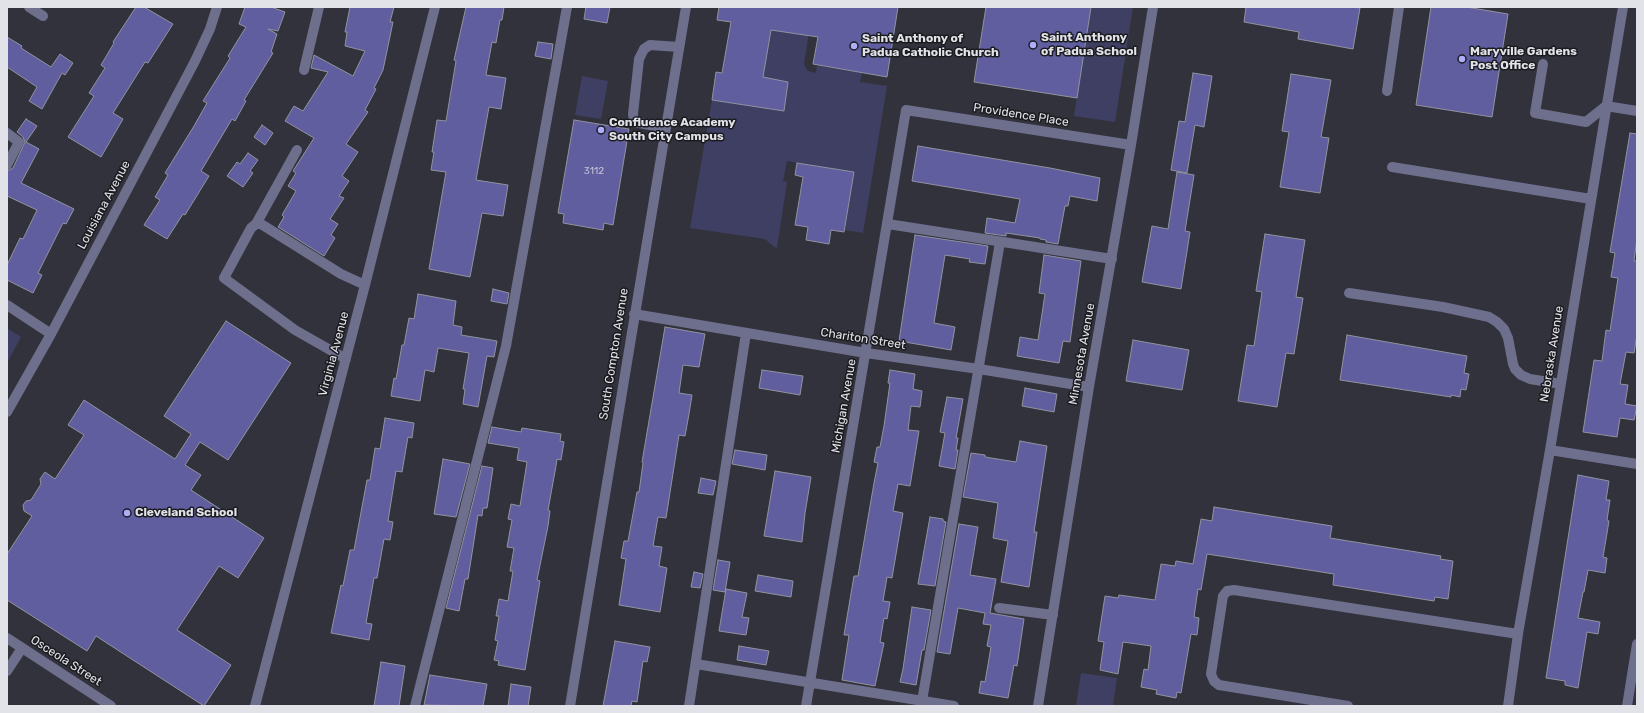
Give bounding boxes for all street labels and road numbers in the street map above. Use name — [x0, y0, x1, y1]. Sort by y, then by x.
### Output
street label: Providence Place — [972, 100, 1070, 130]
street label: Louisiana Avenue — [75, 158, 133, 252]
street label: South Compton Avenue — [596, 287, 632, 421]
street label: Minnesota Avenue — [1066, 302, 1098, 406]
street label: Nebraska Avenue — [1537, 305, 1567, 403]
street label: Virginia Avenue — [316, 310, 352, 398]
street label: Chariton Street — [819, 325, 907, 353]
street label: Michigan Avenue — [829, 358, 859, 454]
street label: Osceola Street — [28, 633, 104, 689]

